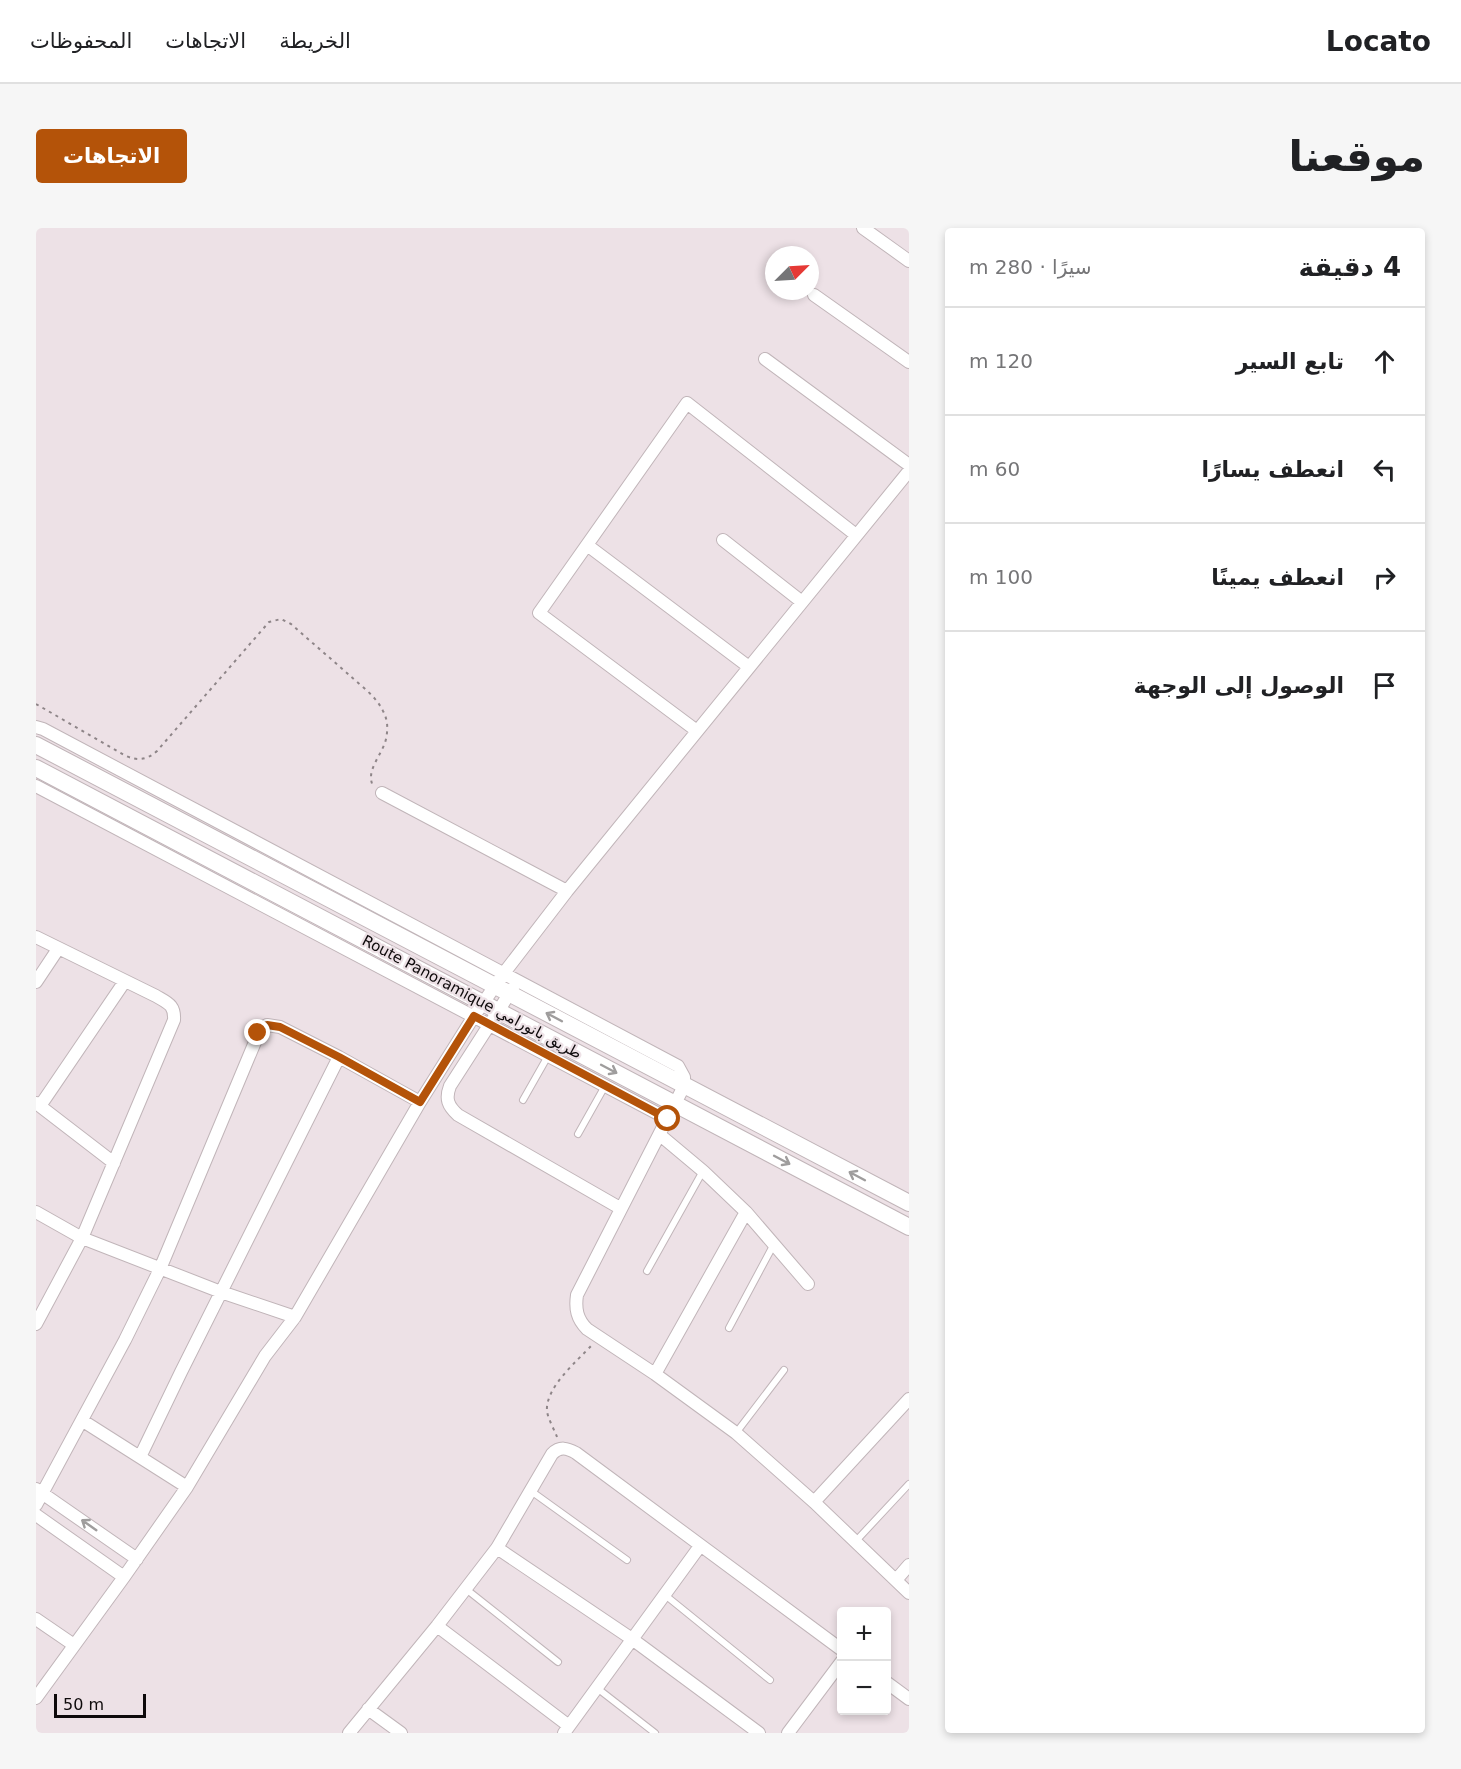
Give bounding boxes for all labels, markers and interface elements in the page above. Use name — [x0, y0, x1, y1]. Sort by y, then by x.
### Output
text: Locato — [1326, 25, 1431, 58]
text: المحفوظات — [30, 29, 132, 53]
text: الاتجاهات — [165, 29, 246, 53]
text: الخريطة — [279, 29, 351, 53]
button: الاتجاهات — [36, 129, 187, 183]
text: موقعنا — [1289, 132, 1425, 181]
north arrow — [765, 246, 819, 300]
text: 4 دقيقة — [1298, 252, 1401, 282]
text: سيرًا · 280 m — [969, 255, 1092, 279]
icon: ahead — [1368, 345, 1401, 378]
text: 120 m — [969, 349, 1033, 373]
text: تابع السير — [1236, 349, 1344, 374]
icon: left — [1368, 453, 1401, 486]
text: 60 m — [969, 457, 1020, 481]
text: انعطف يسارًا — [1201, 457, 1344, 482]
icon: right — [1368, 561, 1401, 594]
text: 100 m — [969, 565, 1033, 589]
text: انعطف يمينًا — [1211, 565, 1344, 590]
icon: arrive — [1368, 669, 1401, 702]
text: الوصول إلى الوجهة — [1134, 673, 1344, 698]
street label: Route Panoramique طريق بانورامي — [359, 931, 585, 1064]
one-way arrow — [545, 1011, 563, 1023]
route end — [244, 1019, 270, 1045]
one-way arrow — [600, 1063, 617, 1075]
route start — [654, 1105, 680, 1131]
one-way arrow — [772, 1155, 790, 1166]
one-way arrow — [849, 1170, 866, 1182]
one-way arrow — [81, 1519, 97, 1531]
map controls — [837, 1607, 891, 1715]
button: + — [837, 1607, 891, 1661]
button: − — [837, 1661, 891, 1715]
scale bar — [54, 1691, 146, 1718]
text: 50 m — [63, 1695, 104, 1714]

